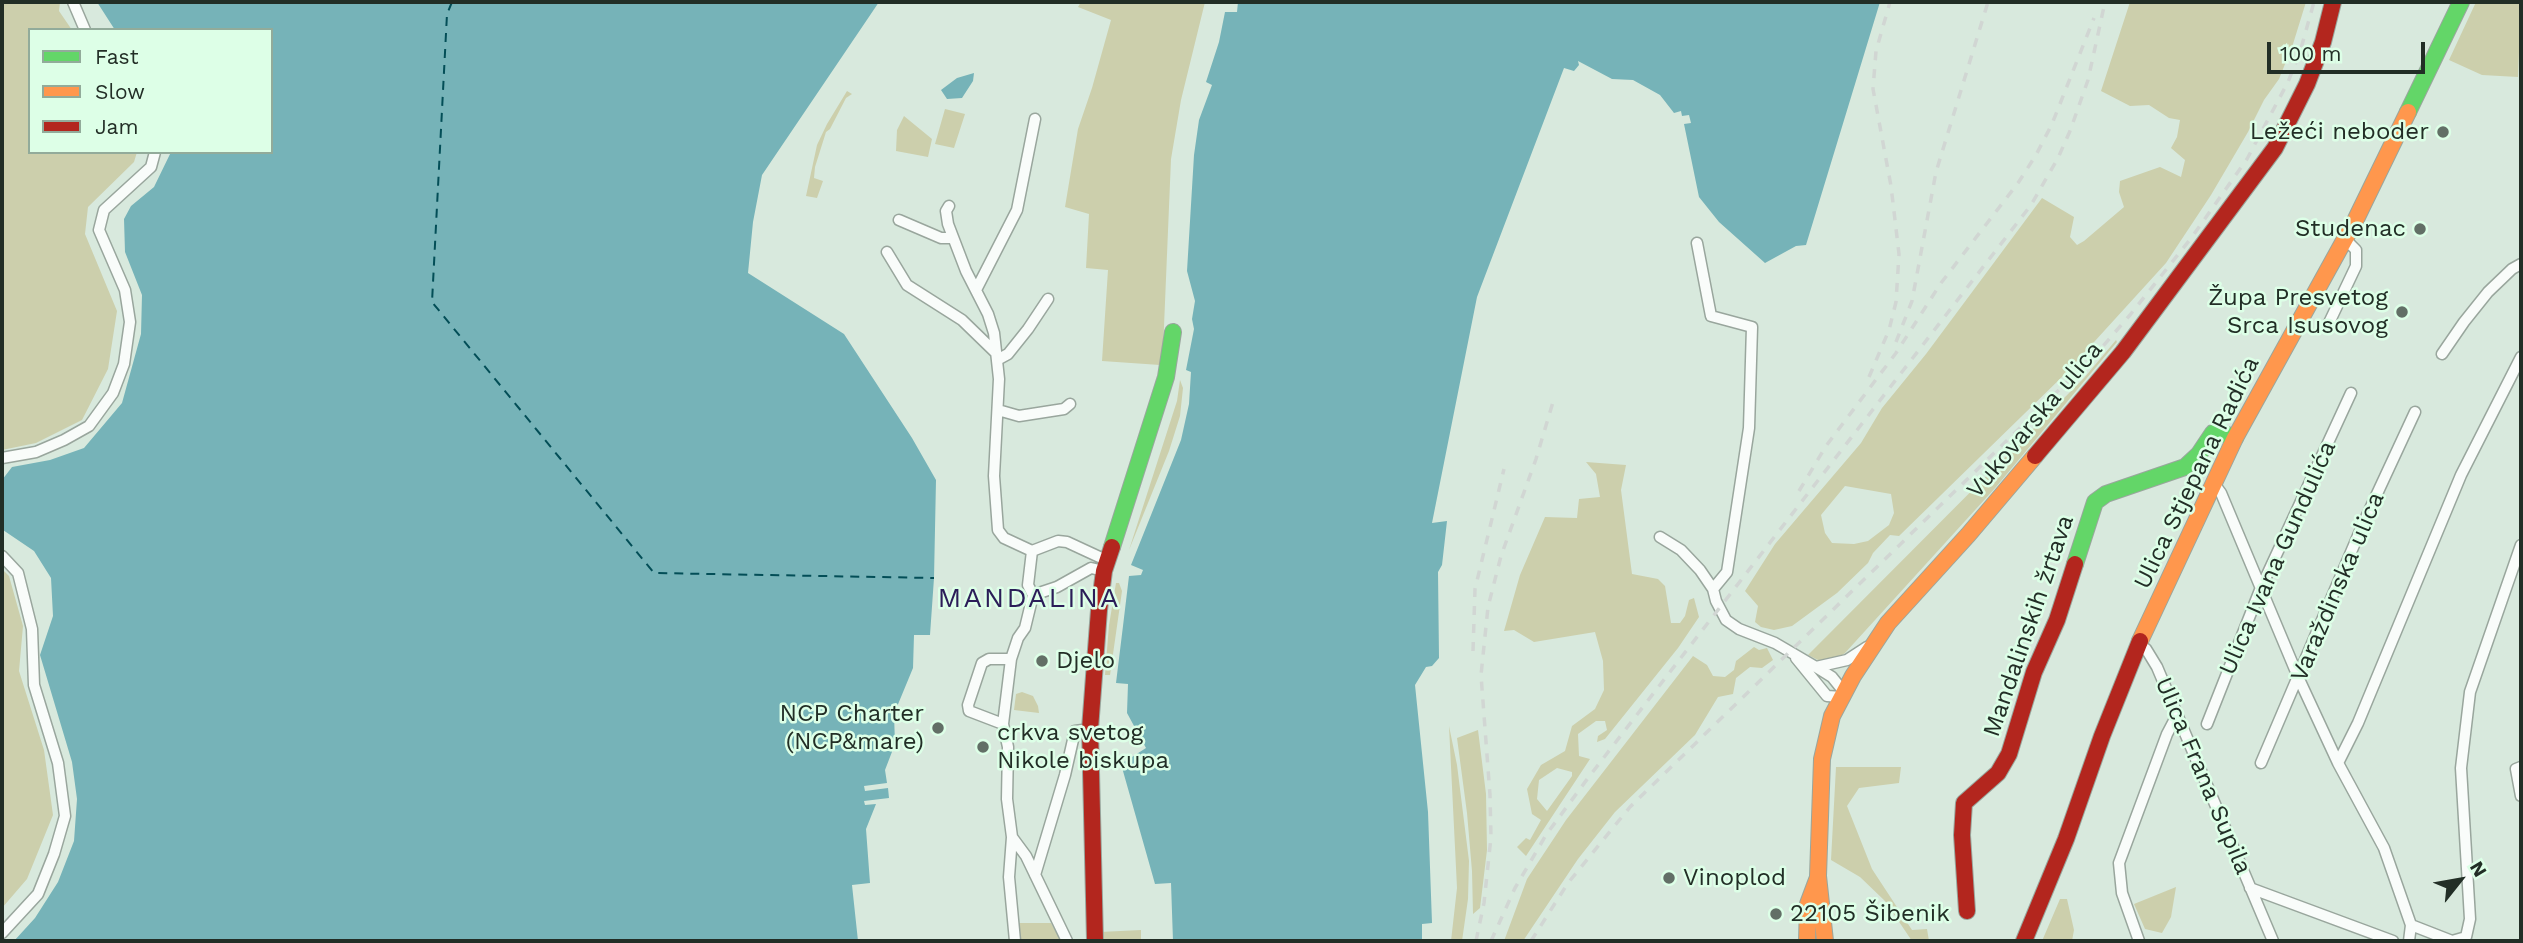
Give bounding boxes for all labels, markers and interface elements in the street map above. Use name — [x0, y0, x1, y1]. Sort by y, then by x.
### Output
legend — [28, 28, 273, 154]
scale bar — [2271, 28, 2428, 72]
text: 100 m — [2280, 41, 2342, 66]
text: Fast — [95, 44, 139, 69]
text: Slow — [95, 79, 145, 104]
text: Jam — [95, 114, 138, 139]
place label: Ležeći neboder — [2250, 118, 2429, 146]
marker: Ležeći neboder — [2435, 124, 2451, 140]
place label: Studenac — [2295, 215, 2406, 243]
marker: Studenac — [2412, 221, 2428, 237]
place label: Župa Presvetog Srca Isusovog — [2208, 284, 2388, 340]
marker: Župa Presvetog Srca Isusovog — [2394, 304, 2410, 320]
street label: Vukovarska ulica — [1961, 336, 2109, 504]
street label: Ulica Stjepana Radića — [2128, 352, 2266, 594]
street label: Ulica Ivana Gundulića — [2213, 437, 2343, 679]
street label: Varaždinska ulica — [2285, 488, 2391, 686]
street label: Mandalinskih žrtava — [1978, 511, 2080, 741]
district label: MANDALINA — [939, 582, 1119, 616]
place label: Djelo — [1056, 647, 1115, 675]
marker: Djelo — [1034, 653, 1050, 669]
street label: Ulica Frana Supila — [2148, 673, 2258, 879]
place label: NCP Charter (NCP&mare) — [779, 700, 924, 756]
place label: crkva svetog Nikole biskupa — [997, 719, 1169, 775]
marker: NCP Charter (NCP&mare) — [930, 720, 946, 736]
marker: crkva svetog Nikole biskupa — [975, 739, 991, 755]
north arrow — [2425, 845, 2495, 915]
text: N — [2465, 857, 2492, 881]
place label: Vinoplod — [1683, 864, 1786, 892]
marker: Vinoplod — [1661, 870, 1677, 886]
place label: 22105 Šibenik — [1790, 900, 1950, 928]
marker: 22105 Šibenik — [1768, 906, 1784, 922]

